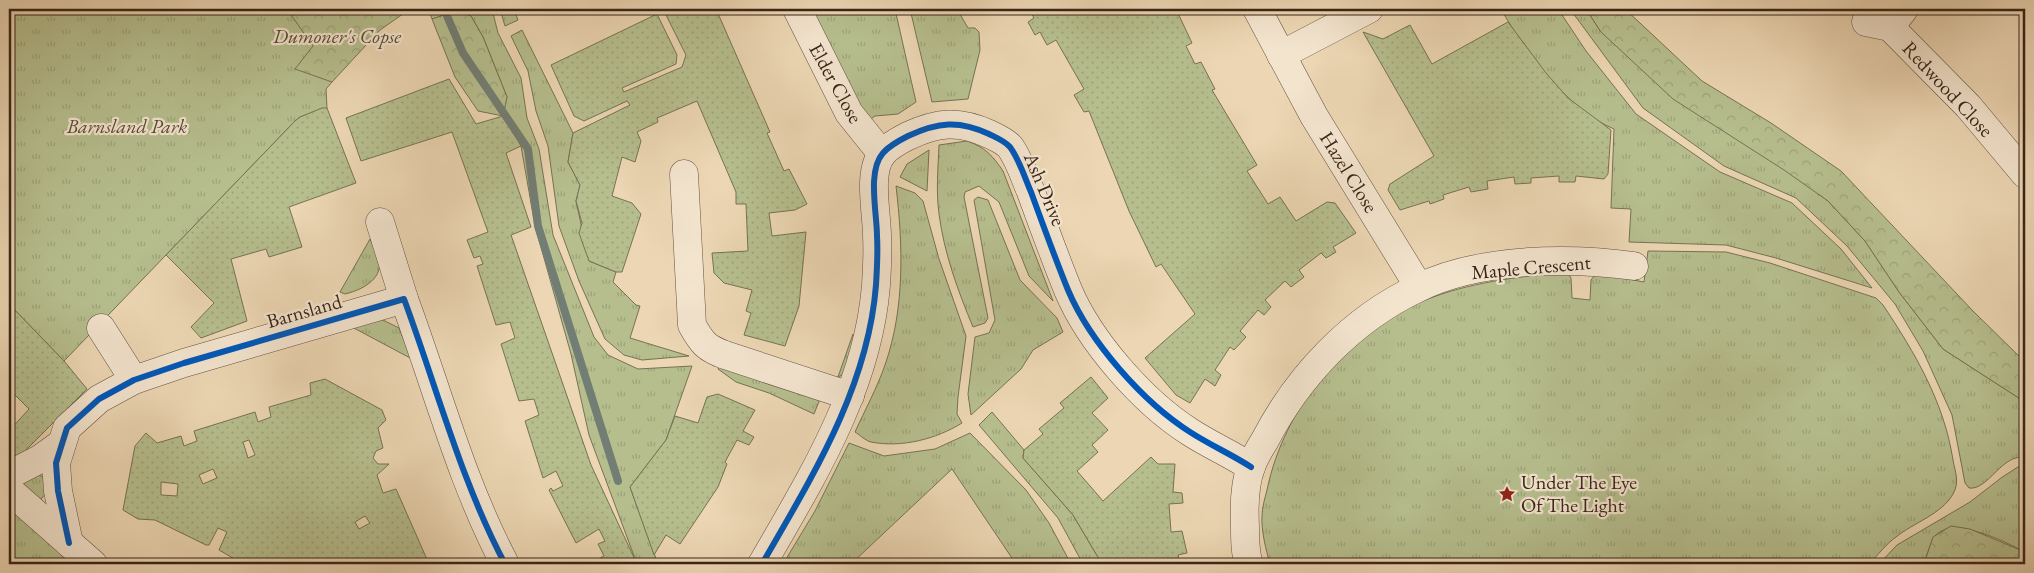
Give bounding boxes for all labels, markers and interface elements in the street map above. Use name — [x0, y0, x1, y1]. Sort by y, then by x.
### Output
park label: Dumoner's Copse — [272, 23, 401, 49]
street label: Redwood Close — [1897, 35, 1999, 143]
street label: Elder Close — [803, 38, 869, 128]
park label: Barnsland Park — [66, 113, 187, 139]
street label: Hazel Close — [1314, 126, 1384, 218]
street label: Ash Drive — [1018, 147, 1072, 230]
street label: Maple Crescent — [1470, 249, 1593, 285]
street label: Barnsland — [263, 288, 345, 334]
place label: Under The Eye Of The Light — [1521, 469, 1637, 518]
place icon: Under The Eye Of The Light — [1497, 484, 1517, 504]

